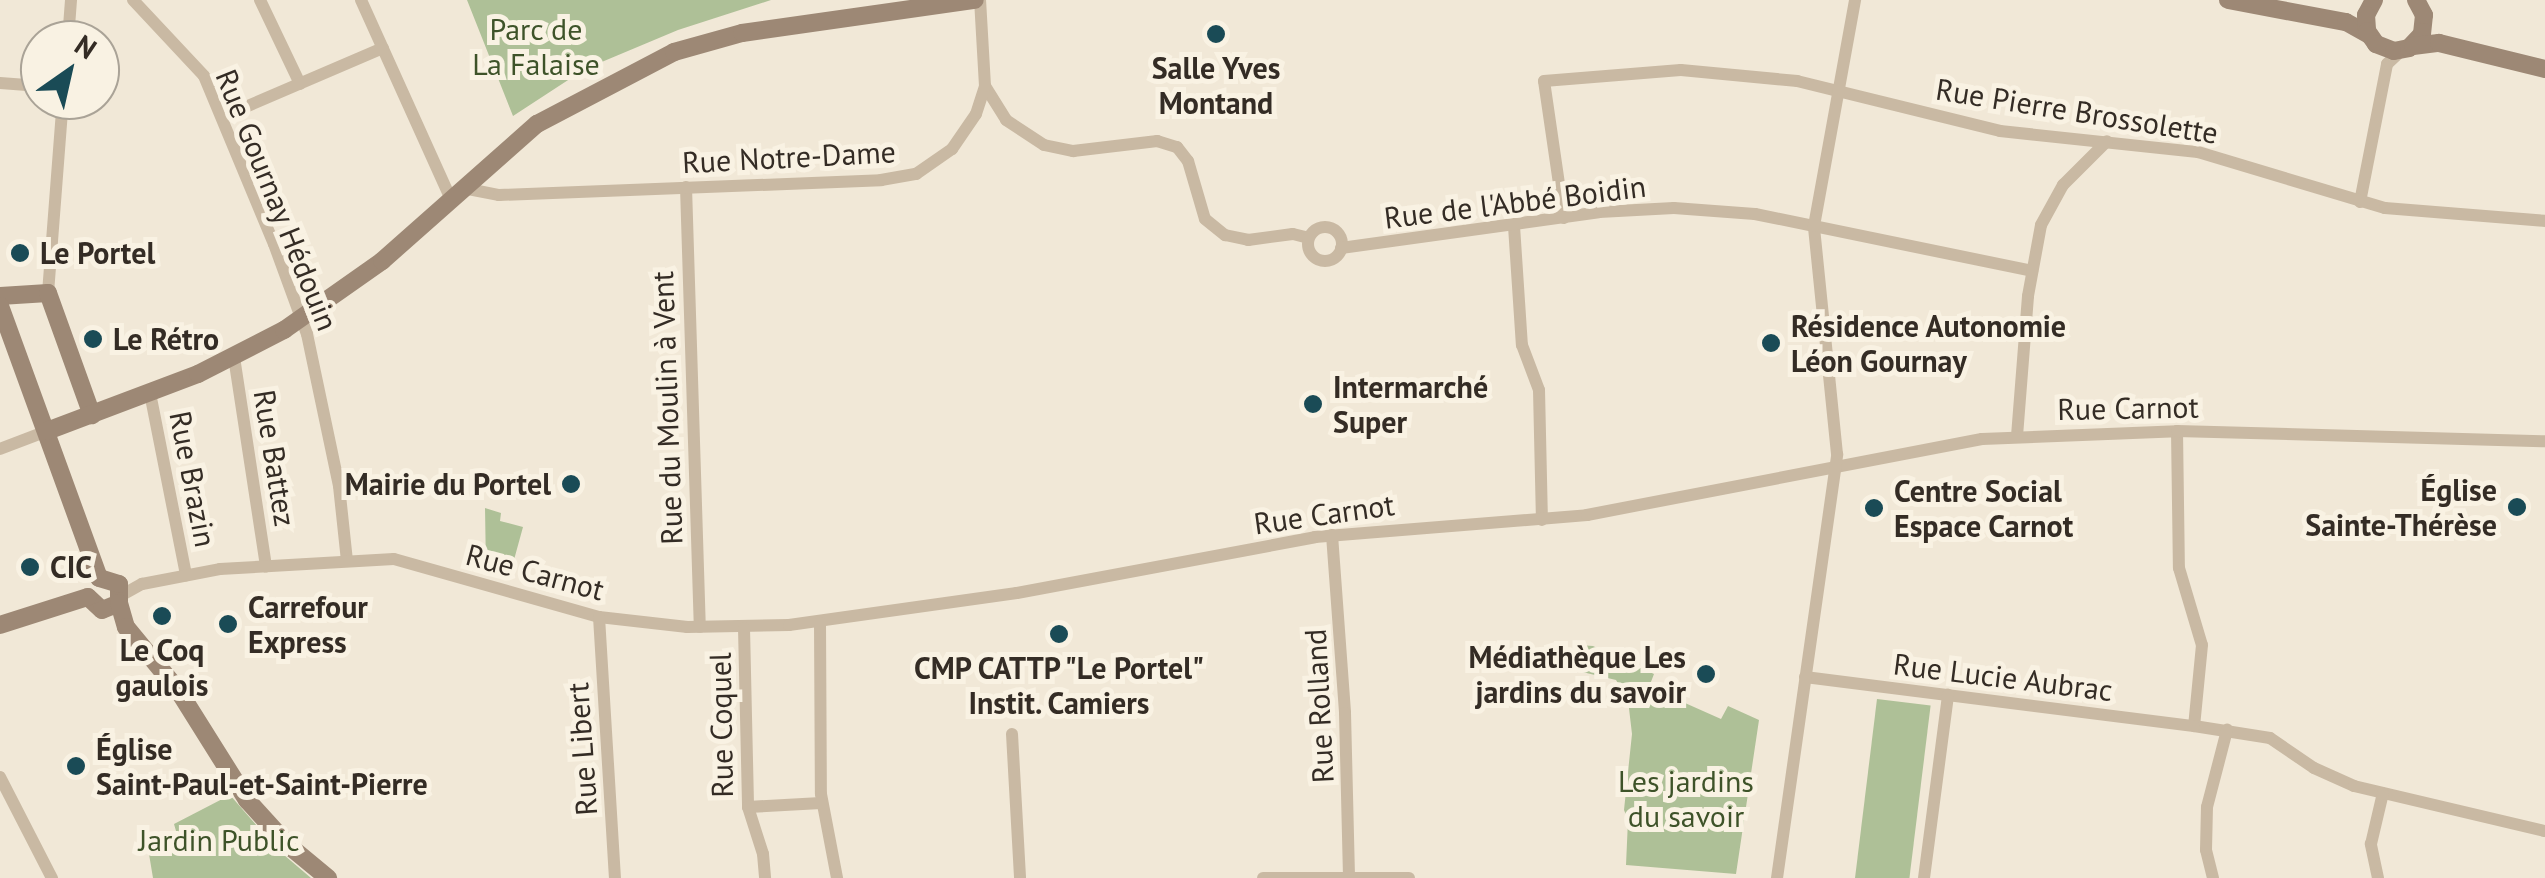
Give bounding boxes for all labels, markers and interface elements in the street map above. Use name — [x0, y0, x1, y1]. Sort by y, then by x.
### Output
park label: Parc de La Falaise — [472, 11, 600, 82]
north arrow — [20, 20, 120, 120]
marker: Salle Yves Montand — [1205, 23, 1227, 45]
text: N — [68, 26, 104, 67]
place label: Salle Yves Montand — [1151, 50, 1281, 120]
street label: Rue Gournay Hédouin — [208, 64, 346, 336]
street label: Rue Pierre Brossolette — [1933, 71, 2221, 151]
street label: Rue Notre-Dame — [681, 133, 897, 181]
street label: Rue de l'Abbé Boidin — [1382, 168, 1648, 236]
place label: Le Portel — [40, 235, 155, 271]
marker: Le Portel — [9, 242, 31, 264]
street label: Rue du Moulin à Vent — [644, 270, 690, 546]
place label: Résidence Autonomie Léon Gournay — [1791, 308, 2067, 378]
place label: Le Rétro — [113, 321, 219, 357]
marker: Le Rétro — [82, 328, 104, 350]
marker: Résidence Autonomie Léon Gournay — [1760, 332, 1782, 354]
place label: Intermarché Super — [1333, 369, 1488, 440]
street label: Rue Battez — [246, 387, 304, 529]
street label: Rue Carnot — [2057, 389, 2199, 427]
marker: Intermarché Super — [1302, 393, 1324, 415]
street label: Rue Brazin — [162, 408, 224, 550]
place label: Mairie du Portel — [345, 466, 551, 502]
place label: Église Sainte-Thérèse — [2305, 472, 2497, 542]
marker: Mairie du Portel — [560, 473, 582, 495]
place label: Centre Social Espace Carnot — [1894, 473, 2073, 544]
street label: Rue Carnot — [1252, 486, 1396, 542]
marker: Église Sainte-Thérèse — [2506, 496, 2528, 518]
marker: Centre Social Espace Carnot — [1863, 497, 1885, 519]
street label: Rue Carnot — [462, 536, 608, 608]
place label: CIC — [50, 549, 92, 585]
marker: CIC — [19, 556, 41, 578]
place label: Carrefour Express — [248, 589, 368, 660]
marker: Le Coq gaulois — [151, 605, 173, 627]
marker: Carrefour Express — [217, 613, 239, 635]
marker: CMP CATTP "Le Portel" Instit. Camiers — [1048, 623, 1070, 645]
street label: Rue Rolland — [1297, 628, 1341, 784]
place label: Le Coq gaulois — [116, 632, 208, 702]
place label: Médiathèque Les jardins du savoir — [1468, 639, 1686, 710]
street label: Rue Lucie Aubrac — [1891, 646, 2115, 708]
place label: CMP CATTP "Le Portel" Instit. Camiers — [911, 650, 1207, 720]
street label: Rue Coquel — [702, 652, 740, 798]
marker: Médiathèque Les jardins du savoir — [1695, 663, 1717, 685]
street label: Rue Libert — [559, 681, 605, 817]
place label: Église Saint-Paul-et-Saint-Pierre — [96, 731, 428, 802]
marker: Église Saint-Paul-et-Saint-Pierre — [65, 755, 87, 777]
park label: Les jardins du savoir — [1618, 763, 1754, 834]
park label: Jardin Public — [139, 822, 299, 858]

